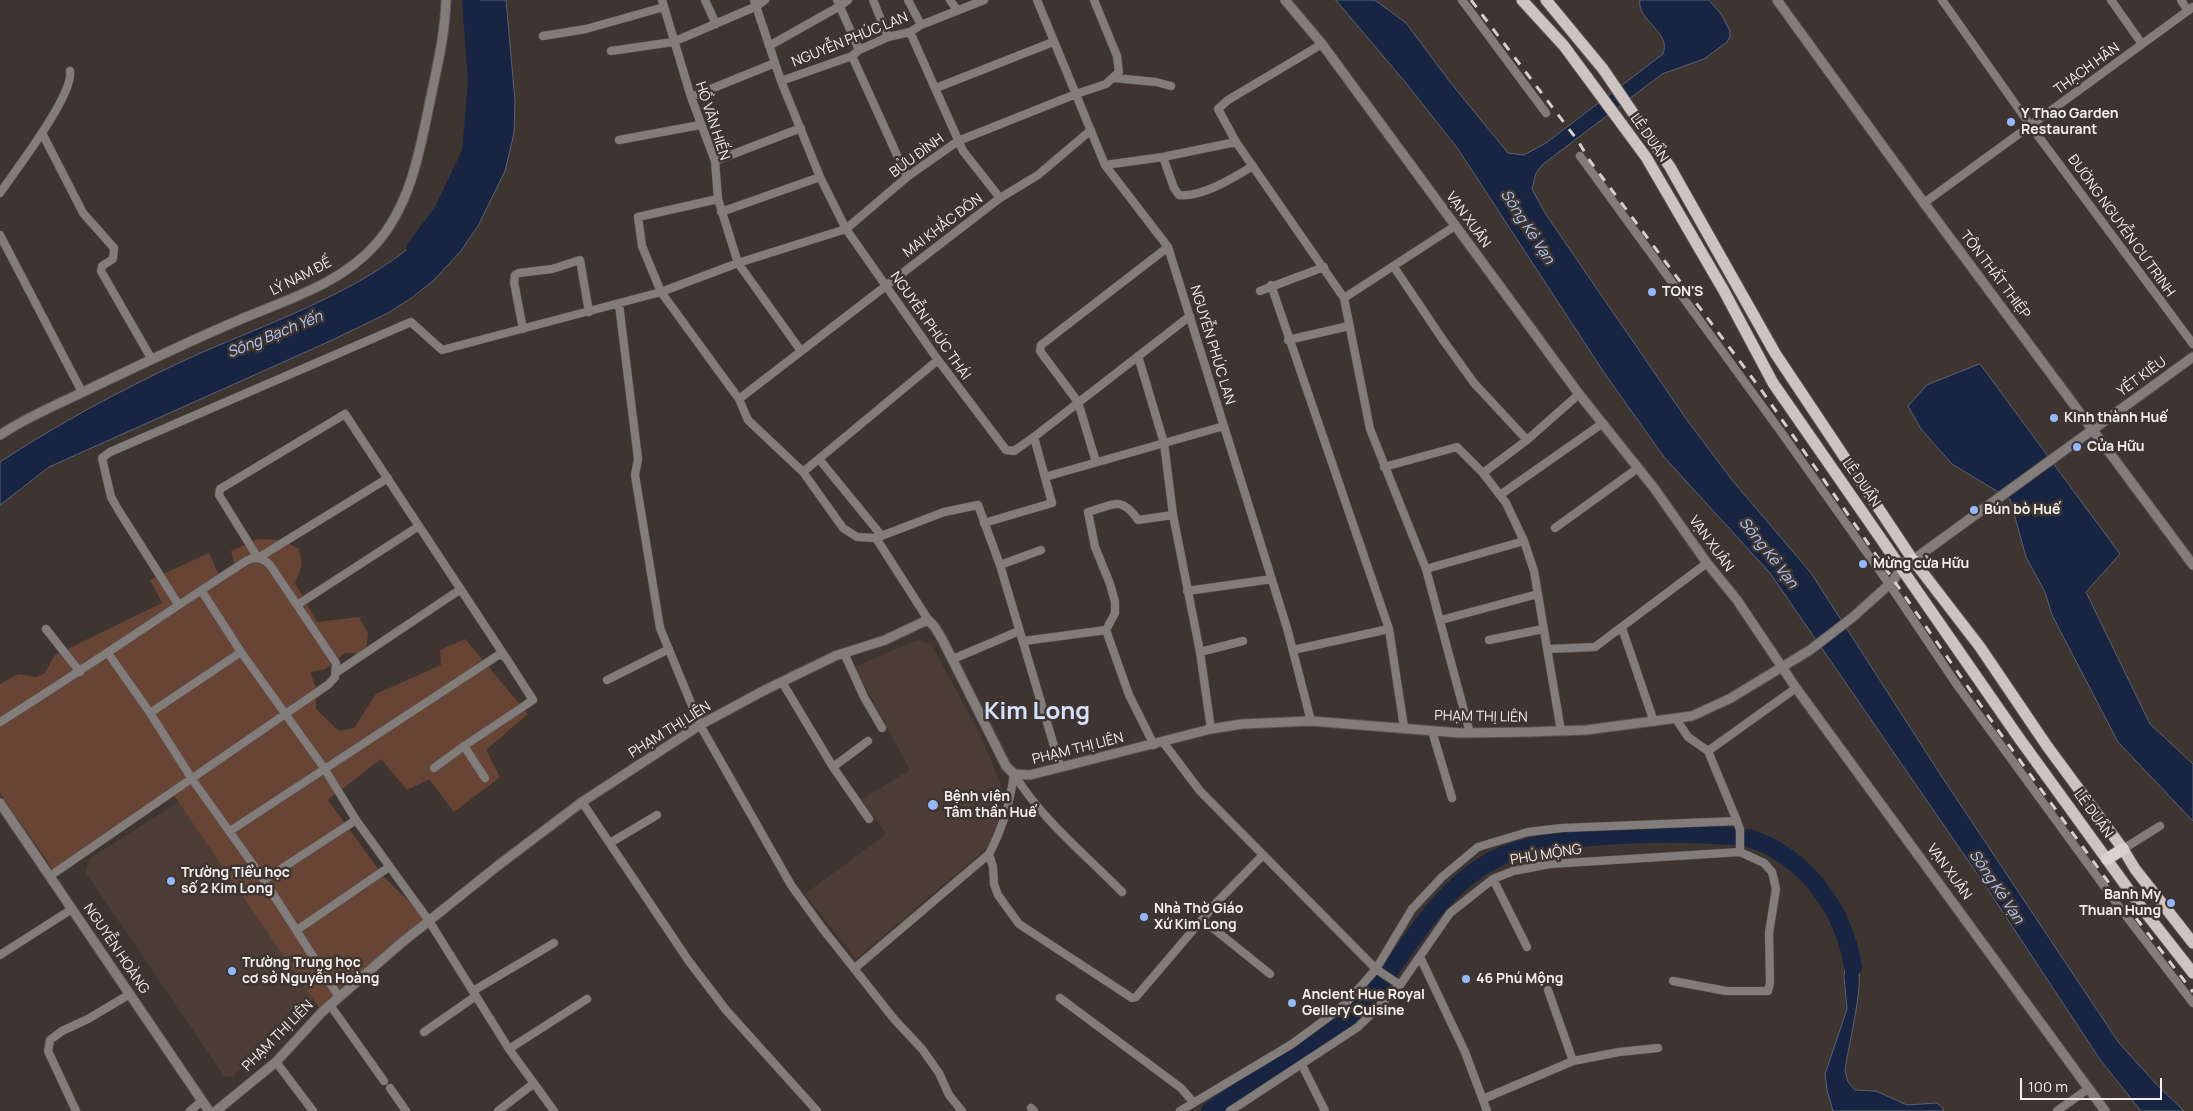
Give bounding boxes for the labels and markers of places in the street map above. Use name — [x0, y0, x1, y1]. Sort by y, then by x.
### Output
place label: Y Thao Garden Restaurant — [2021, 106, 2118, 138]
marker: Y Thao Garden Restaurant — [2005, 116, 2017, 128]
place label: TON'S — [1662, 284, 1703, 300]
marker: TON'S — [1646, 286, 1658, 298]
place label: Kinh thành Huế — [2064, 410, 2168, 426]
marker: Kinh thành Huế — [2048, 412, 2060, 424]
place label: Cửa Hữu — [2087, 439, 2145, 455]
marker: Cửa Hữu — [2071, 441, 2083, 453]
place label: Bún bò Huế — [1984, 502, 2061, 518]
marker: Bún bò Huế — [1968, 504, 1980, 516]
place label: Mừng cửa Hữu — [1873, 556, 1969, 572]
marker: Mừng cửa Hữu — [1857, 558, 1869, 570]
place label: Bệnh viện Tâm thần Huế — [944, 789, 1037, 822]
marker: Bệnh viện Tâm thần Huế — [926, 798, 940, 812]
place label: Trường Tiểu học số 2 Kim Long — [181, 865, 290, 898]
marker: Trường Tiểu học số 2 Kim Long — [165, 875, 177, 887]
place label: Banh My Thuan Hung — [2079, 887, 2161, 920]
marker: Banh My Thuan Hung — [2165, 897, 2177, 909]
place label: Nhà Thờ Giáo Xứ Kim Long — [1154, 901, 1243, 934]
marker: Nhà Thờ Giáo Xứ Kim Long — [1138, 911, 1150, 923]
place label: Trường Trung học cơ sở Nguyễn Hoàng — [242, 955, 379, 988]
marker: Trường Trung học cơ sở Nguyễn Hoàng — [226, 965, 238, 977]
place label: 46 Phú Mộng — [1476, 971, 1563, 987]
marker: 46 Phú Mộng — [1460, 973, 1472, 985]
place label: Ancient Hue Royal Gellery Cuisine — [1302, 987, 1425, 1020]
marker: Ancient Hue Royal Gellery Cuisine — [1286, 997, 1298, 1009]

